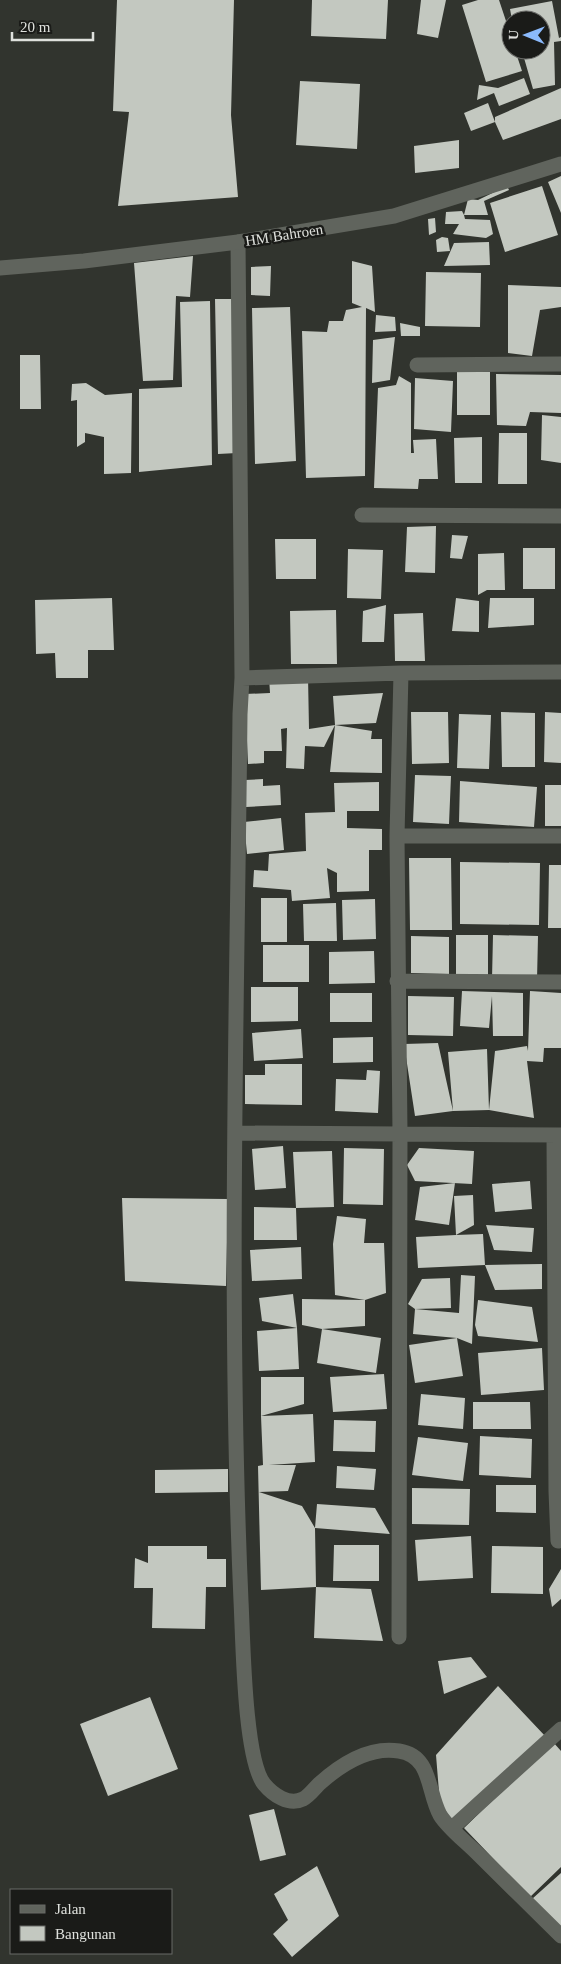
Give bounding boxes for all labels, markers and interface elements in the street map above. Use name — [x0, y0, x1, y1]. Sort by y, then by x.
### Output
scale bar — [12, 10, 94, 42]
north arrow — [501, 10, 551, 60]
text: 20 m — [20, 19, 51, 35]
text: U — [506, 30, 521, 40]
street label: HM Bahroen — [244, 221, 325, 249]
legend — [10, 1889, 172, 1954]
text: Jalan — [55, 1901, 86, 1917]
text: Bangunan — [55, 1926, 116, 1942]

